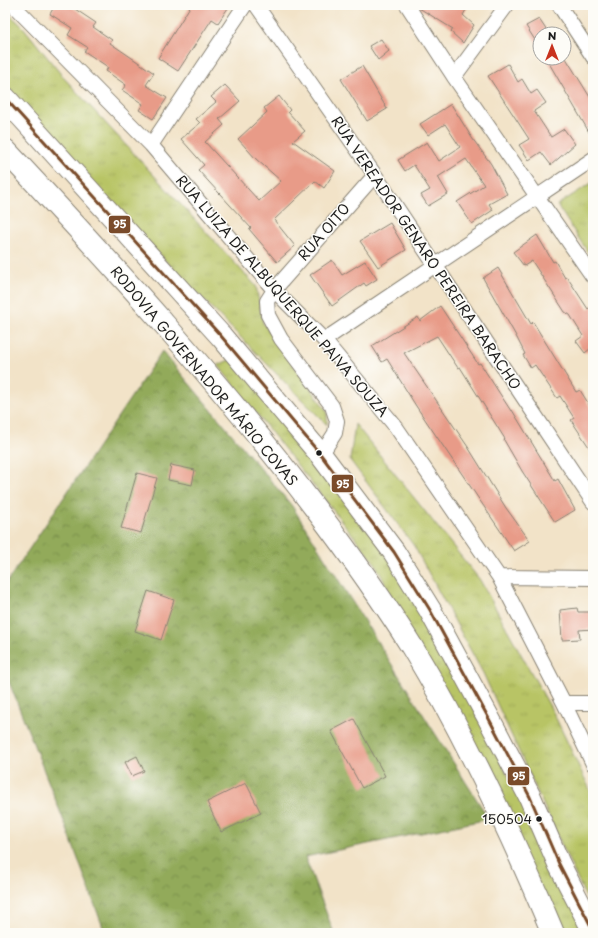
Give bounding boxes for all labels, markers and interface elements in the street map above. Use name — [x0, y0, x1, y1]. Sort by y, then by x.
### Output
north arrow — [532, 26, 572, 66]
text: N — [548, 27, 557, 44]
street label: RUA VEREADOR GENARO PEREIRA BARACHO — [327, 112, 526, 394]
street label: RUA LUIZA DE ALBUQUERQUE PAIVA SOUZA — [171, 170, 393, 421]
street label: RUA OITO — [293, 198, 355, 265]
line badge: 95 — [108, 215, 131, 234]
text: 95 — [113, 215, 127, 232]
street label: RODOVIA GOVERNADOR MÁRIO COVAS — [106, 261, 303, 490]
unlabelled marker — [314, 448, 324, 458]
line badge: 95 — [331, 474, 354, 493]
text: 95 — [336, 475, 350, 492]
line badge: 95 — [507, 766, 530, 786]
text: 95 — [512, 767, 526, 784]
place label: 150504 — [482, 809, 532, 828]
marker: 150504 — [534, 814, 544, 824]

